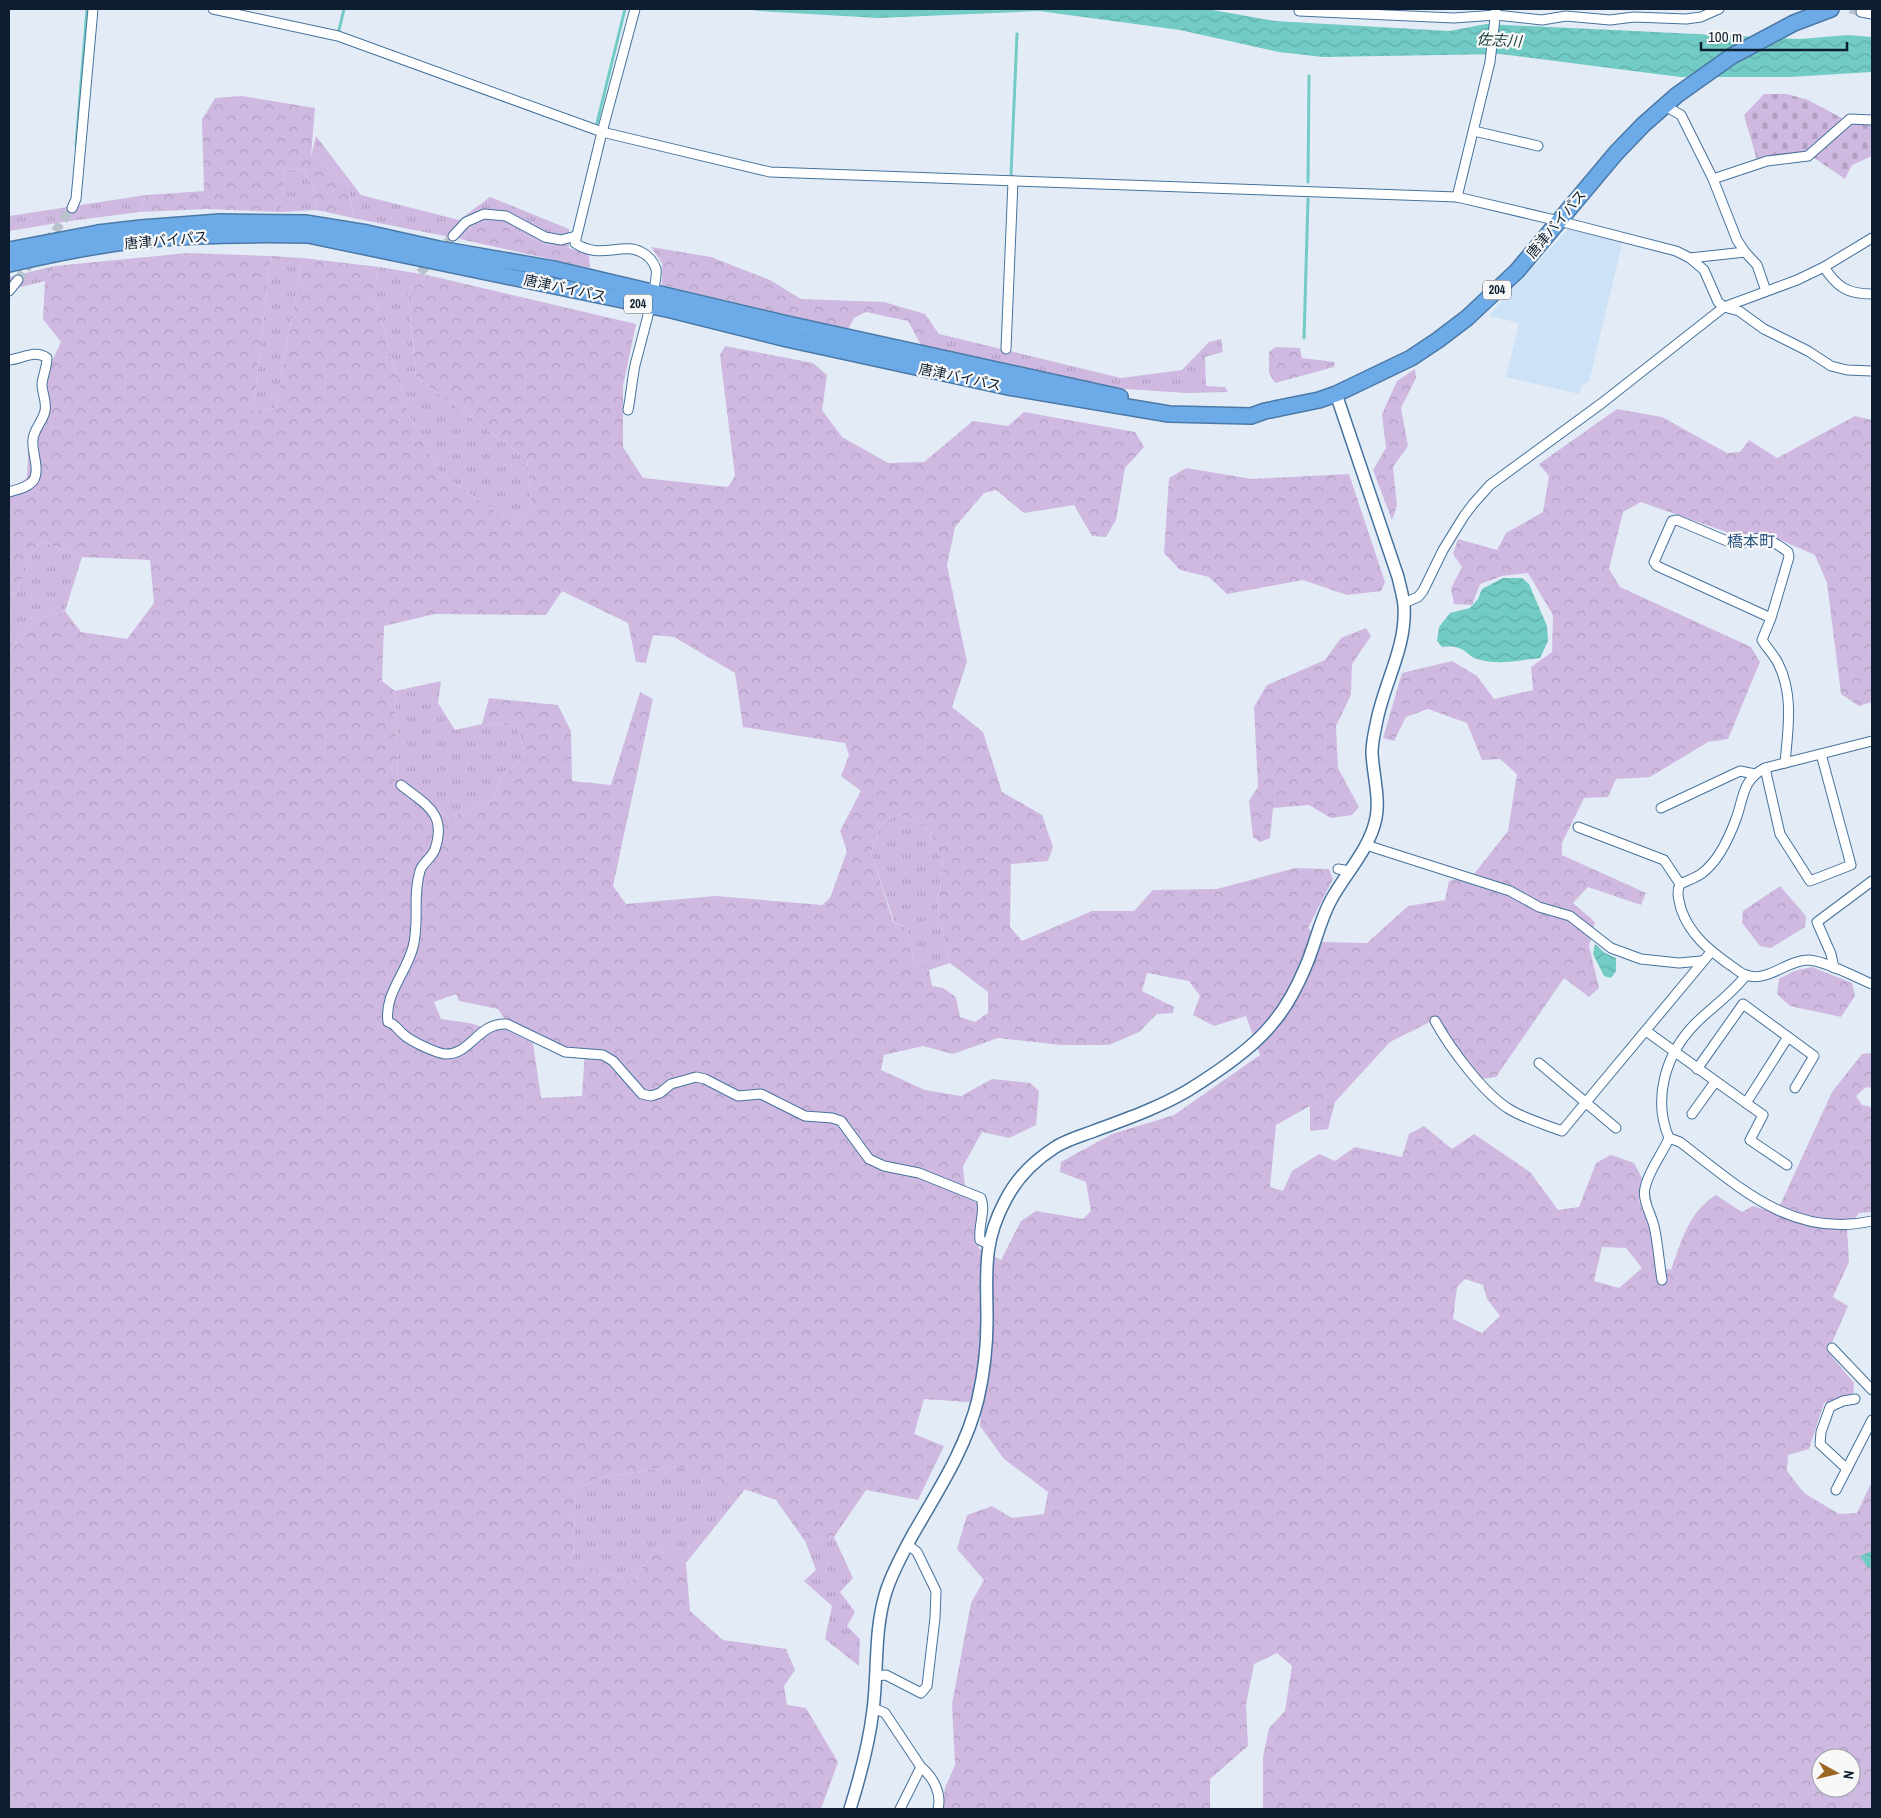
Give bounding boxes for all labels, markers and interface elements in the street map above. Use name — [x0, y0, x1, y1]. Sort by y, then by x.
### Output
scale bar — [1701, 20, 1847, 52]
text: 100 m — [1708, 26, 1742, 47]
water label: 佐志川 — [1476, 28, 1524, 52]
street label: 唐津バイパス — [1522, 186, 1590, 262]
street label: 唐津バイパス — [124, 227, 208, 253]
street label: 唐津バイパス — [522, 270, 608, 306]
road number: 204 — [1483, 280, 1511, 300]
road number: 204 — [624, 294, 652, 314]
street label: 唐津バイパス — [917, 359, 1003, 395]
district label: 橋本町 — [1727, 530, 1775, 552]
north arrow — [1811, 1748, 1861, 1798]
text: N — [1839, 1769, 1858, 1780]

